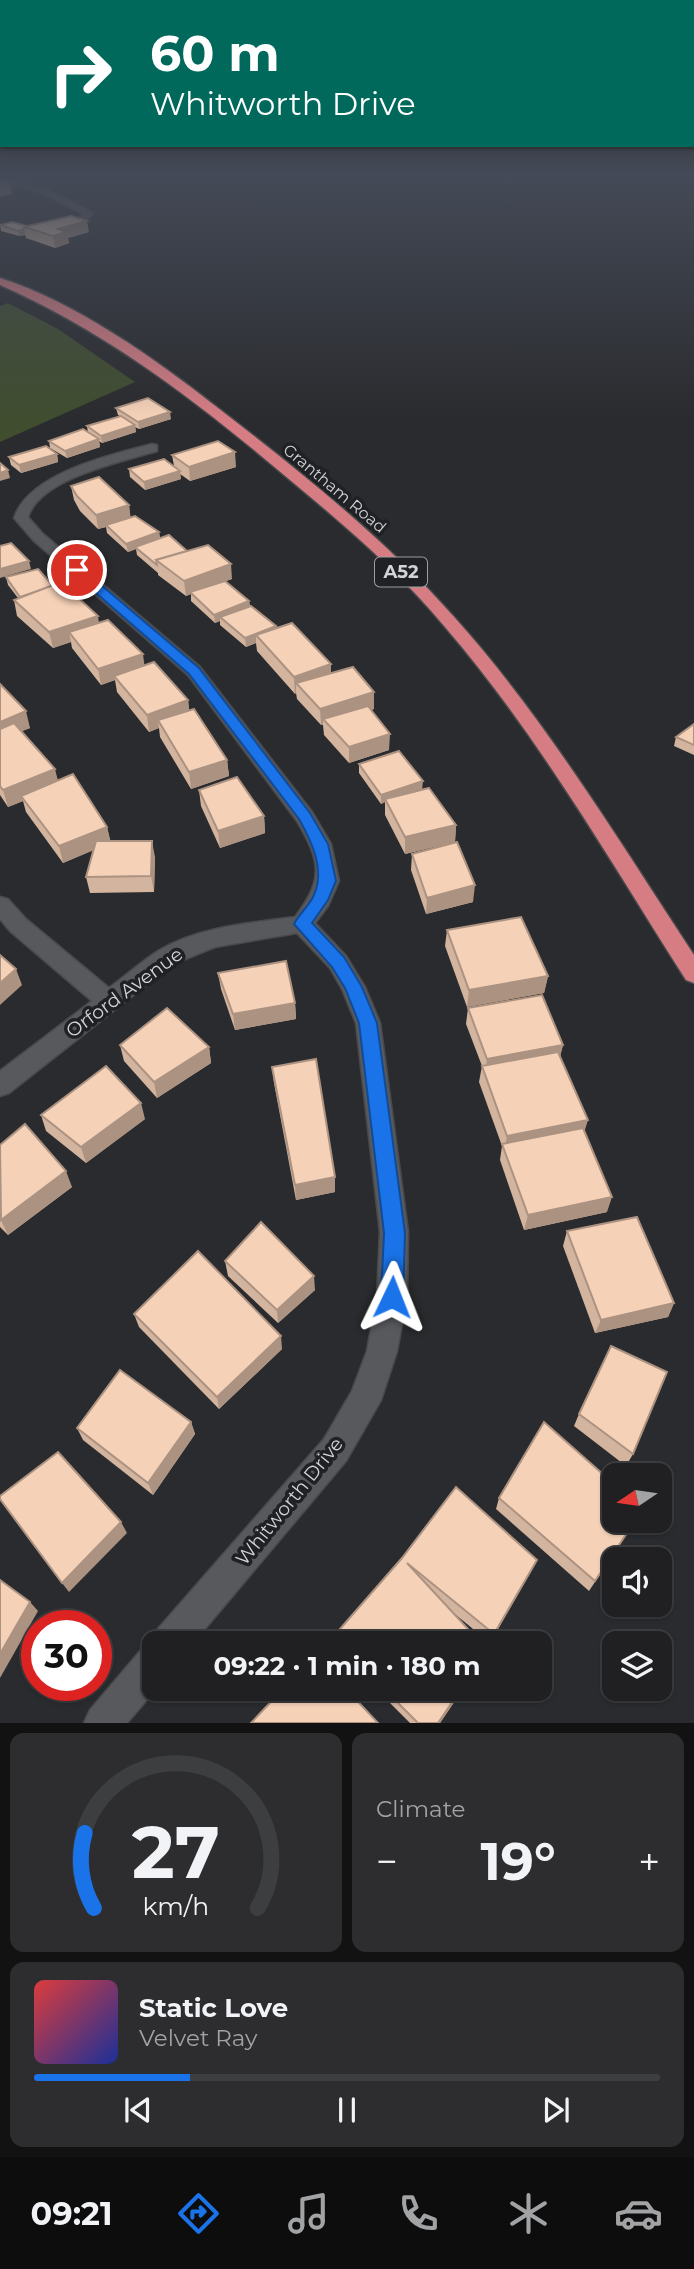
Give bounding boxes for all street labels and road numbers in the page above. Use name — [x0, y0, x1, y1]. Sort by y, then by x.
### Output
street label: Grantham Road — [279, 440, 390, 537]
road number: A52 — [375, 558, 427, 586]
street label: Orford Avenue — [61, 942, 187, 1042]
street label: Whitworth Drive — [231, 1433, 348, 1570]

